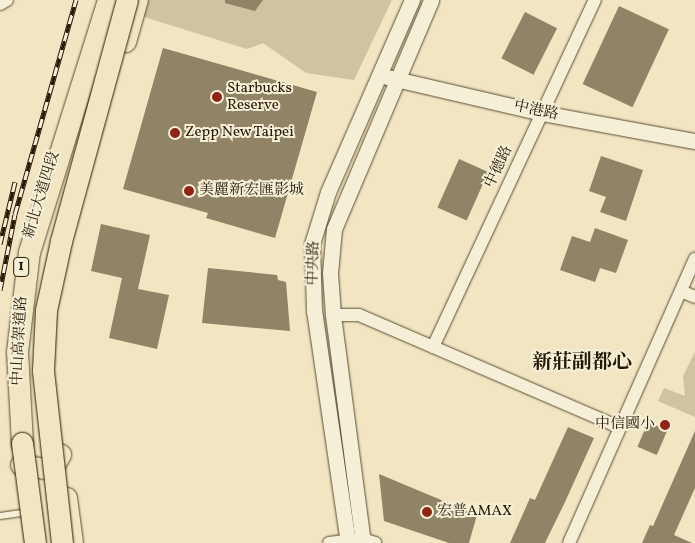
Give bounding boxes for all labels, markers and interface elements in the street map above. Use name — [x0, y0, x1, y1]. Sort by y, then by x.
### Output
place label: Starbucks Reserve — [227, 79, 292, 114]
marker: Starbucks Reserve — [211, 91, 223, 103]
street label: 中港路 — [512, 98, 560, 124]
place label: Zepp New Taipei — [185, 124, 295, 142]
marker: Zepp New Taipei — [169, 127, 181, 139]
street label: 中德路 — [481, 143, 517, 191]
street label: 新北大道四段 — [20, 149, 64, 241]
place label: 美麗新宏匯影城 — [199, 182, 304, 200]
marker: 美麗新宏匯影城 — [183, 185, 195, 197]
street label: 中央路 — [304, 240, 324, 286]
road number: 1 — [12, 256, 30, 278]
street label: 中山高架道路 — [9, 296, 31, 386]
district label: 新莊副都心 — [532, 351, 632, 375]
place label: 中信國小 — [595, 416, 655, 434]
marker: 中信國小 — [659, 419, 671, 431]
place label: 宏普AMAX — [437, 503, 512, 521]
marker: 宏普AMAX — [421, 506, 433, 518]

